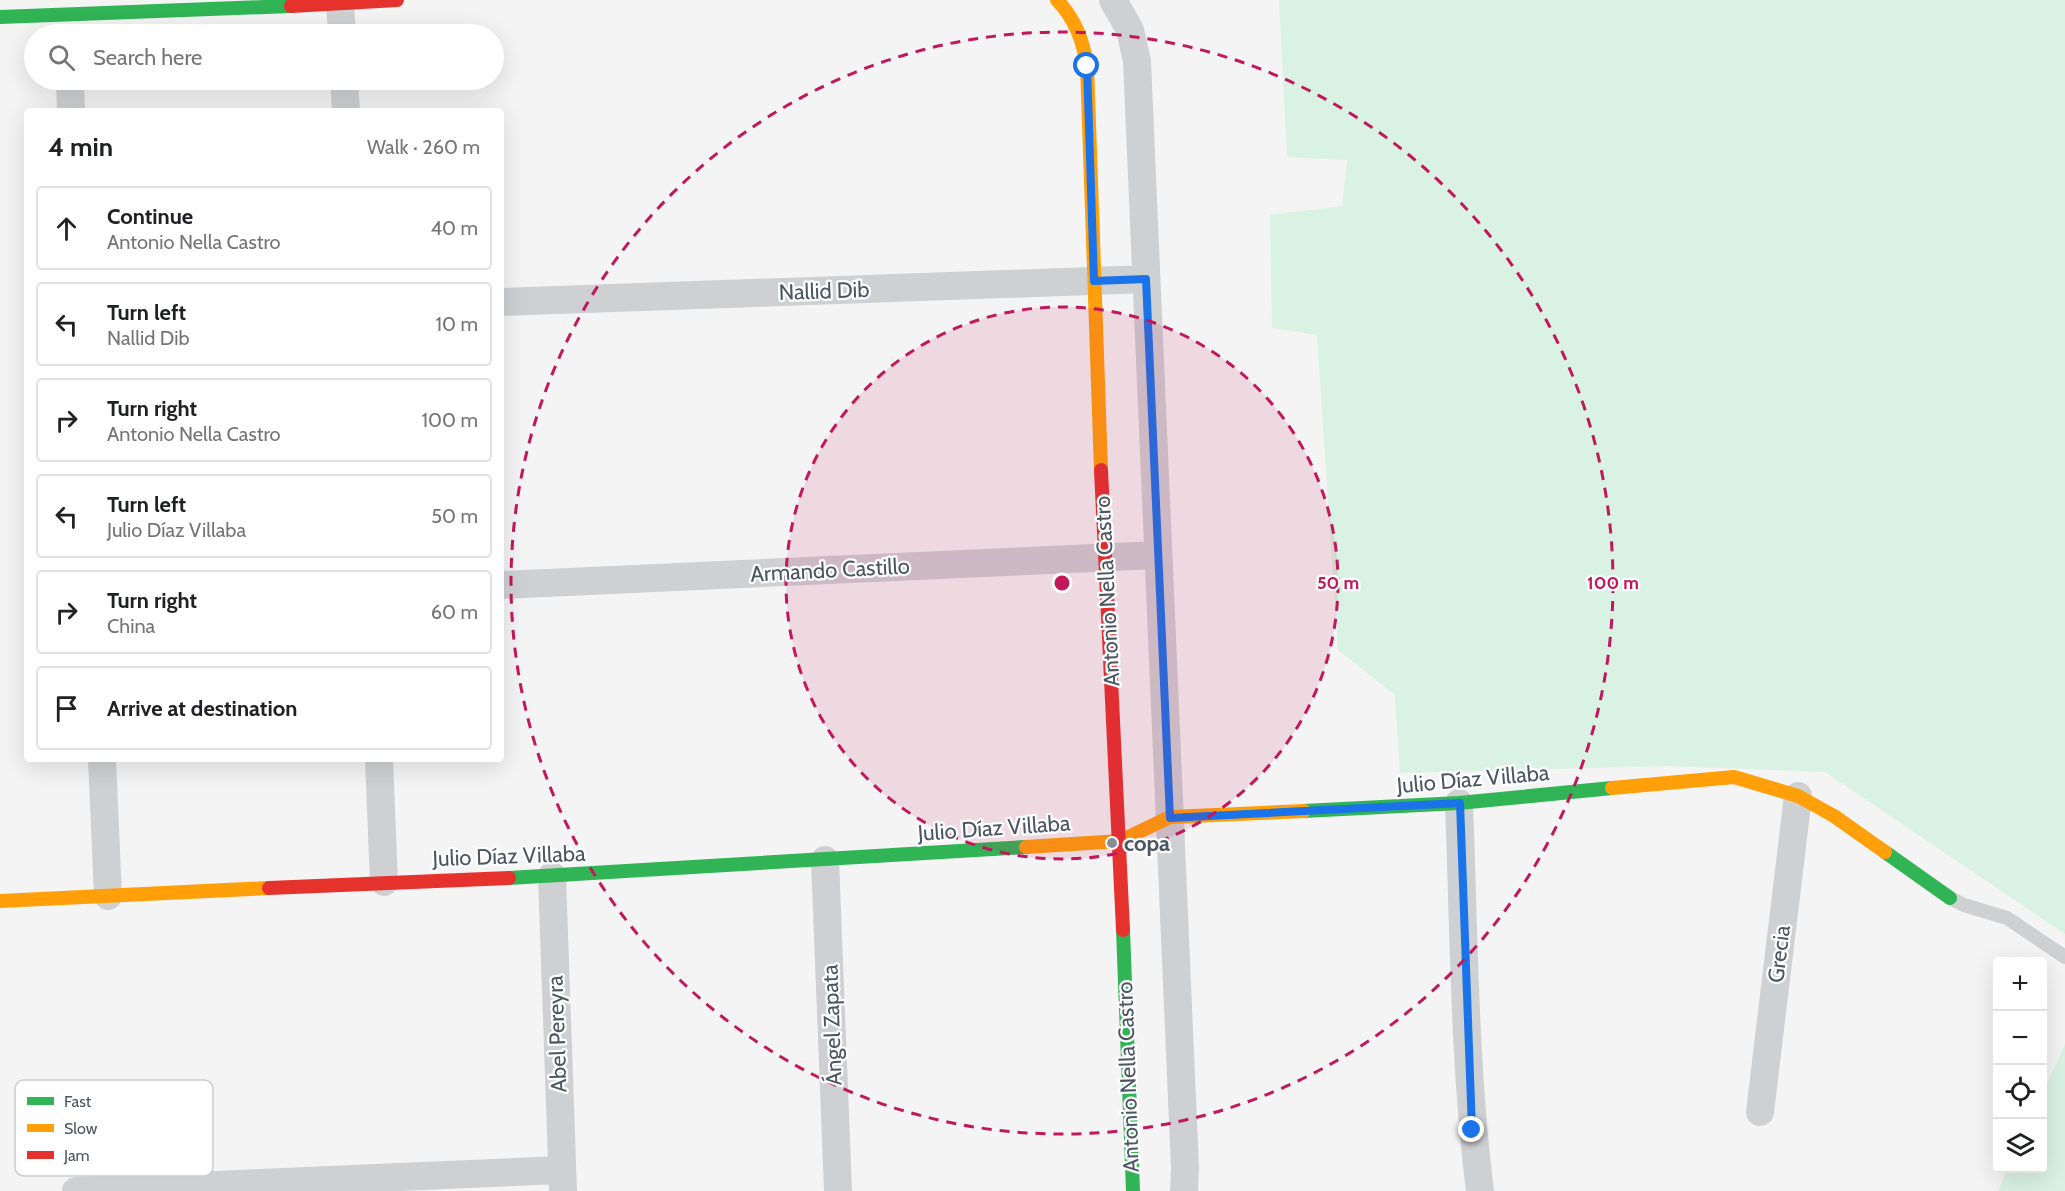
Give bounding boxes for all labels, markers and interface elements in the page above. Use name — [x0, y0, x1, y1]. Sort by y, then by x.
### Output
search box — [24, 24, 504, 90]
icon: search — [45, 41, 78, 74]
text: Search here — [93, 44, 202, 71]
route start — [1073, 52, 1099, 78]
text: 4 min — [48, 131, 113, 163]
text: Walk · 260 m — [367, 135, 480, 159]
text: Continue — [107, 203, 193, 230]
icon: ahead — [50, 212, 83, 245]
text: 40 m — [430, 216, 478, 240]
text: Antonio Nella Castro — [107, 230, 281, 254]
street label: Nallid Dib — [778, 276, 870, 306]
text: Turn left — [107, 299, 186, 326]
icon: left — [50, 308, 83, 341]
text: 10 m — [435, 312, 478, 336]
text: Nallid Dib — [107, 326, 190, 350]
text: Turn right — [107, 395, 197, 422]
icon: right — [50, 404, 83, 437]
text: 100 m — [422, 408, 478, 432]
text: Antonio Nella Castro — [107, 422, 281, 446]
text: Turn left — [107, 491, 186, 518]
street label: Antonio Nella Castro — [1089, 495, 1125, 687]
icon: left — [50, 500, 83, 533]
text: 50 m — [431, 504, 478, 528]
text: Julio Díaz Villaba — [107, 518, 246, 542]
street label: Armando Castillo — [750, 552, 910, 588]
text: 50 m — [1317, 572, 1359, 594]
text: 100 m — [1587, 572, 1639, 594]
centre of rings — [1052, 573, 1072, 593]
text: Turn right — [107, 587, 197, 614]
icon: right — [50, 596, 83, 629]
text: 60 m — [431, 600, 478, 624]
text: China — [107, 614, 155, 638]
icon: arrive — [50, 692, 83, 725]
text: Arrive at destination — [107, 695, 297, 722]
street label: Julio Díaz Villaba — [1395, 759, 1551, 799]
street label: Julio Díaz Villaba — [916, 809, 1072, 847]
place label: copa — [1124, 830, 1170, 857]
marker: copa — [1105, 836, 1119, 850]
street label: Julio Díaz Villaba — [431, 840, 586, 872]
street label: Grecia — [1762, 923, 1796, 984]
map controls — [1993, 957, 2047, 1173]
button: + — [1993, 957, 2047, 1011]
street label: Ángel Zapata — [816, 964, 848, 1086]
street label: Abel Pereyra — [541, 975, 573, 1093]
street label: Antonio Nella Castro — [1111, 981, 1145, 1173]
button: − — [1993, 1011, 2047, 1065]
button: locate — [1993, 1065, 2047, 1119]
legend — [15, 1080, 213, 1176]
text: Fast — [64, 1092, 92, 1111]
route end — [1458, 1116, 1484, 1142]
text: Slow — [64, 1119, 98, 1138]
button: layers — [1993, 1119, 2047, 1173]
text: Jam — [63, 1146, 90, 1165]

